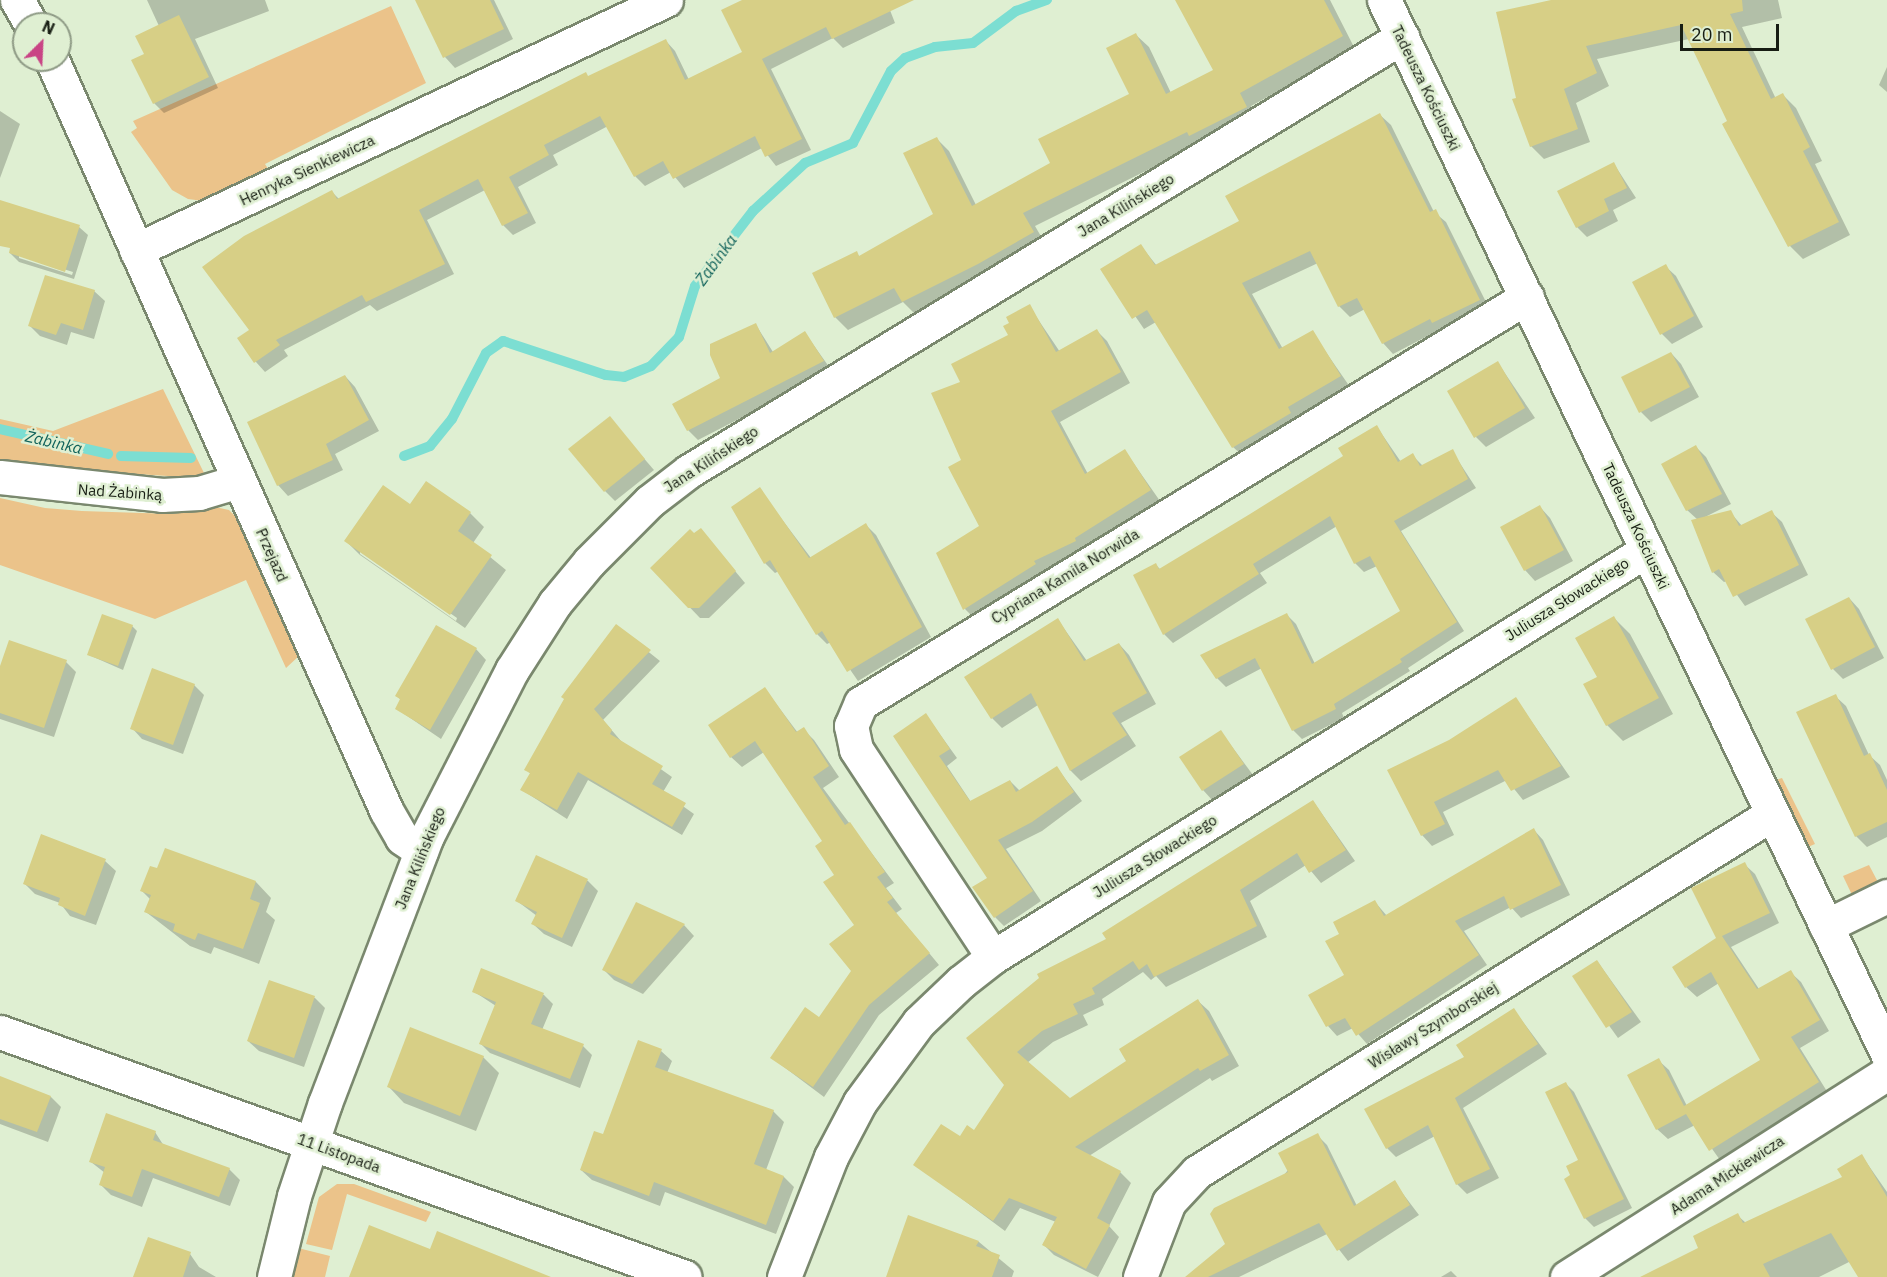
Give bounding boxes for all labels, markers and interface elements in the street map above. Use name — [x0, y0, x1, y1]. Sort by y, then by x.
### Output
north arrow — [12, 12, 72, 72]
scale bar — [1683, 12, 1782, 50]
text: N — [39, 16, 58, 39]
street label: Tadeusza Kościuszki — [1388, 22, 1464, 154]
text: 20 m — [1691, 23, 1733, 46]
street label: Henryka Sienkiewicza — [237, 131, 377, 209]
street label: Jana Kilińskiego — [1075, 169, 1177, 241]
water label: Żabinka — [691, 231, 741, 289]
street label: Jana Kilińskiego — [660, 422, 762, 496]
water label: Żabinka — [24, 426, 84, 458]
street label: Tadeusza Kościuszki — [1599, 460, 1673, 592]
street label: Nad Żabinką — [77, 480, 163, 504]
street label: Przejazd — [252, 525, 292, 585]
street label: Cypriana Kamila Norwida — [988, 525, 1142, 627]
street label: Juliusza Słowackiego — [1502, 554, 1632, 644]
street label: Jana Kilińskiego — [391, 804, 449, 912]
street label: Juliusza Słowackiego — [1090, 811, 1220, 901]
street label: Wisławy Szymborskiej — [1365, 978, 1501, 1072]
street label: 11 Listopada — [295, 1130, 383, 1176]
street label: Adama Mickiewicza — [1667, 1131, 1787, 1219]

